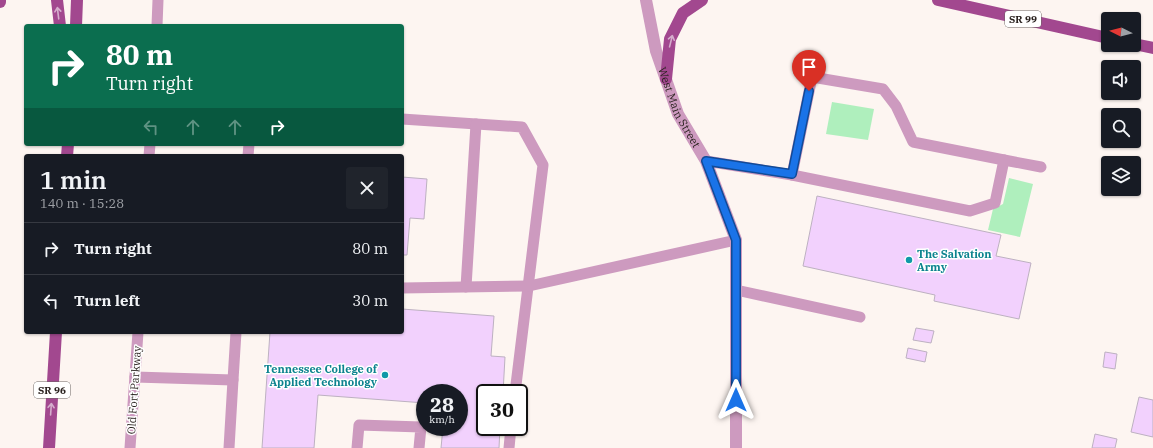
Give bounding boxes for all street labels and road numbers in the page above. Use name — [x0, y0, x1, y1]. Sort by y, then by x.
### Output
road number: SR 99 — [1005, 11, 1041, 27]
street label: West Main Street — [655, 65, 704, 150]
street label: Old Fort Parkway — [124, 345, 144, 435]
road number: SR 96 — [34, 382, 70, 398]

